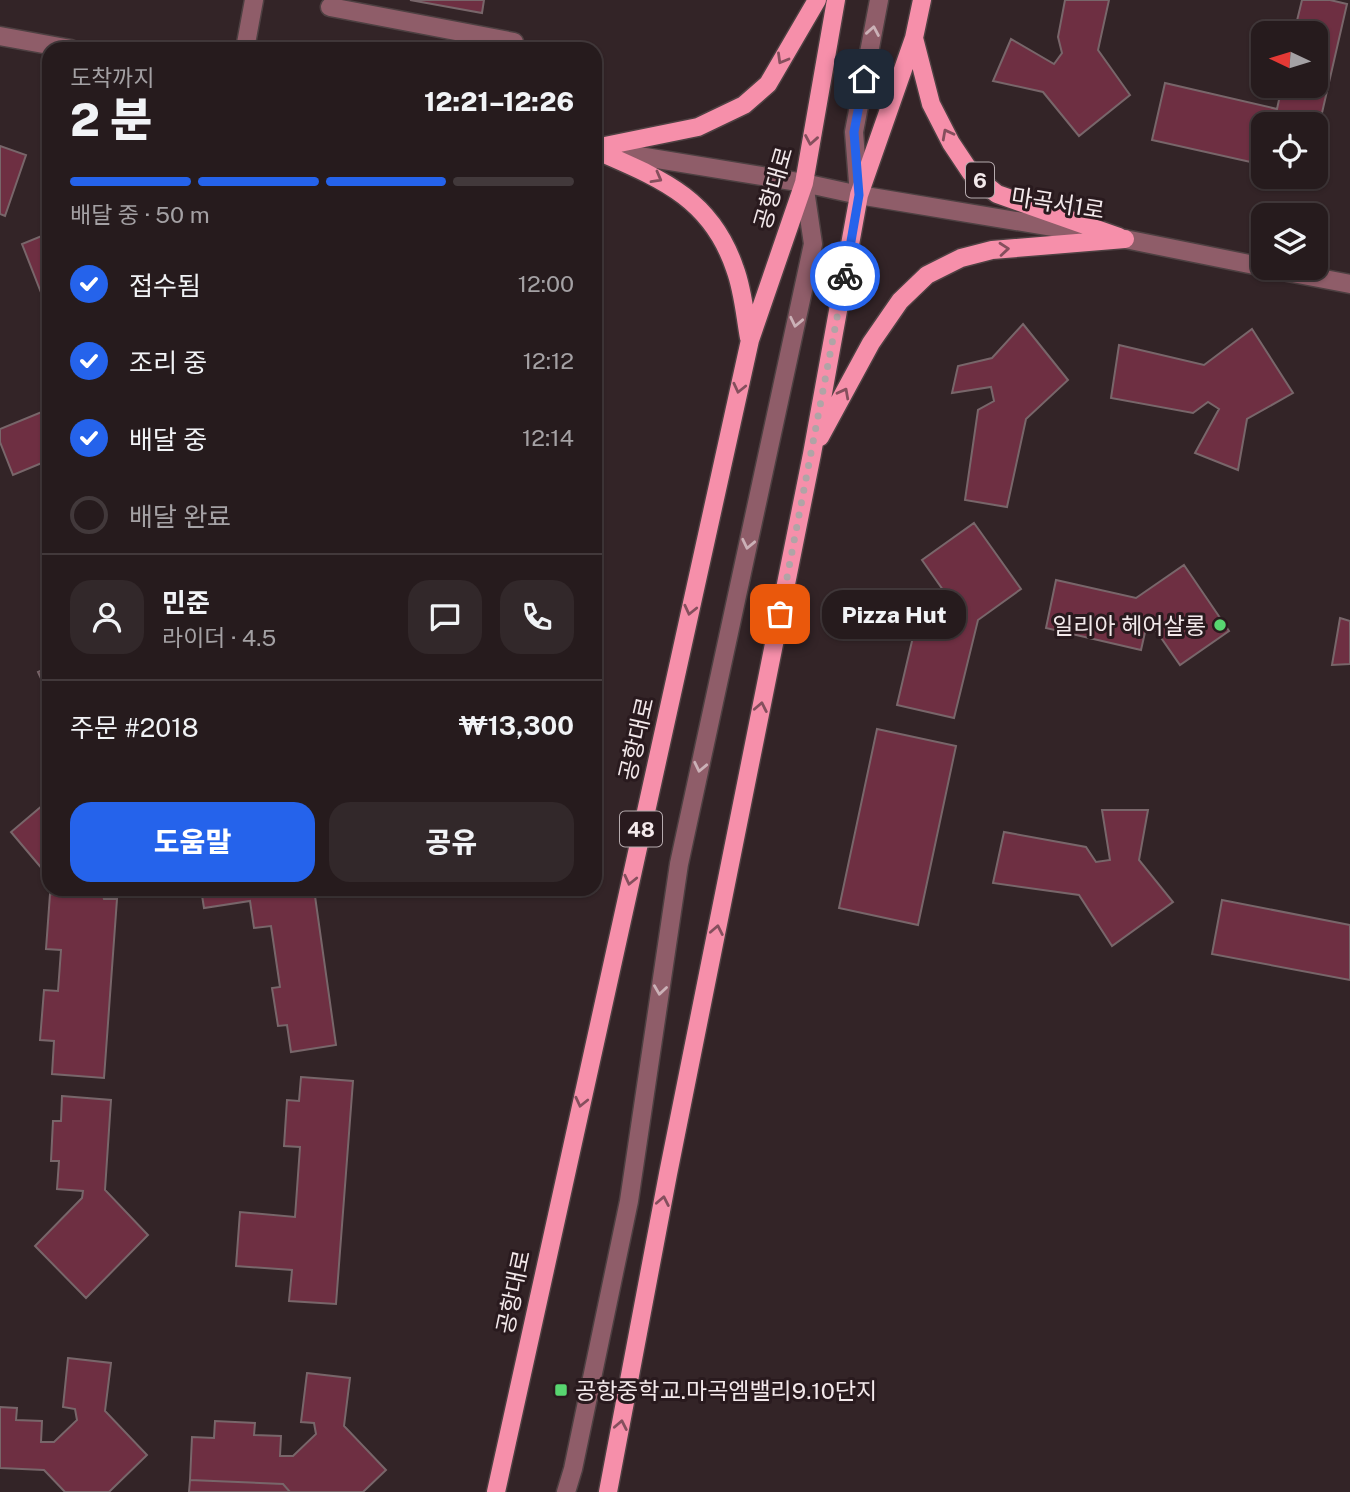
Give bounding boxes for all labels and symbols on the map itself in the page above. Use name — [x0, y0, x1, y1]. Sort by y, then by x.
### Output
north arrow — [1251, 21, 1328, 98]
one-way arrow — [865, 25, 880, 37]
pin — [834, 49, 894, 109]
one-way arrow — [777, 51, 790, 64]
one-way arrow — [941, 129, 955, 141]
one-way arrow — [804, 134, 819, 146]
street label: 공항대로 — [748, 144, 798, 232]
road number: 6 — [966, 162, 994, 198]
one-way arrow — [650, 170, 662, 184]
street label: 마곡서1로 — [1009, 182, 1107, 224]
courier — [810, 241, 880, 311]
one-way arrow — [998, 242, 1009, 257]
one-way arrow — [790, 316, 804, 328]
one-way arrow — [733, 382, 747, 394]
one-way arrow — [835, 388, 849, 401]
one-way arrow — [741, 538, 756, 550]
pin — [750, 584, 810, 644]
callout: Pizza Hut — [822, 590, 966, 638]
one-way arrow — [683, 604, 698, 616]
place label: 일리아 헤어살롱 — [1052, 612, 1206, 639]
marker: 일리아 헤어살롱 — [1212, 617, 1228, 633]
street label: 공항대로 — [613, 695, 659, 783]
one-way arrow — [753, 701, 768, 713]
one-way arrow — [693, 761, 708, 773]
road number: 48 — [620, 812, 662, 846]
one-way arrow — [624, 874, 638, 886]
one-way arrow — [708, 924, 723, 936]
one-way arrow — [653, 985, 668, 996]
one-way arrow — [574, 1096, 589, 1108]
one-way arrow — [655, 1195, 670, 1207]
street label: 공항대로 — [491, 1248, 535, 1336]
place label: 공항중학교.마곡엠밸리9.10단지 — [575, 1377, 877, 1404]
marker: 공항중학교.마곡엠밸리9.10단지 — [553, 1382, 569, 1398]
one-way arrow — [613, 1419, 628, 1431]

